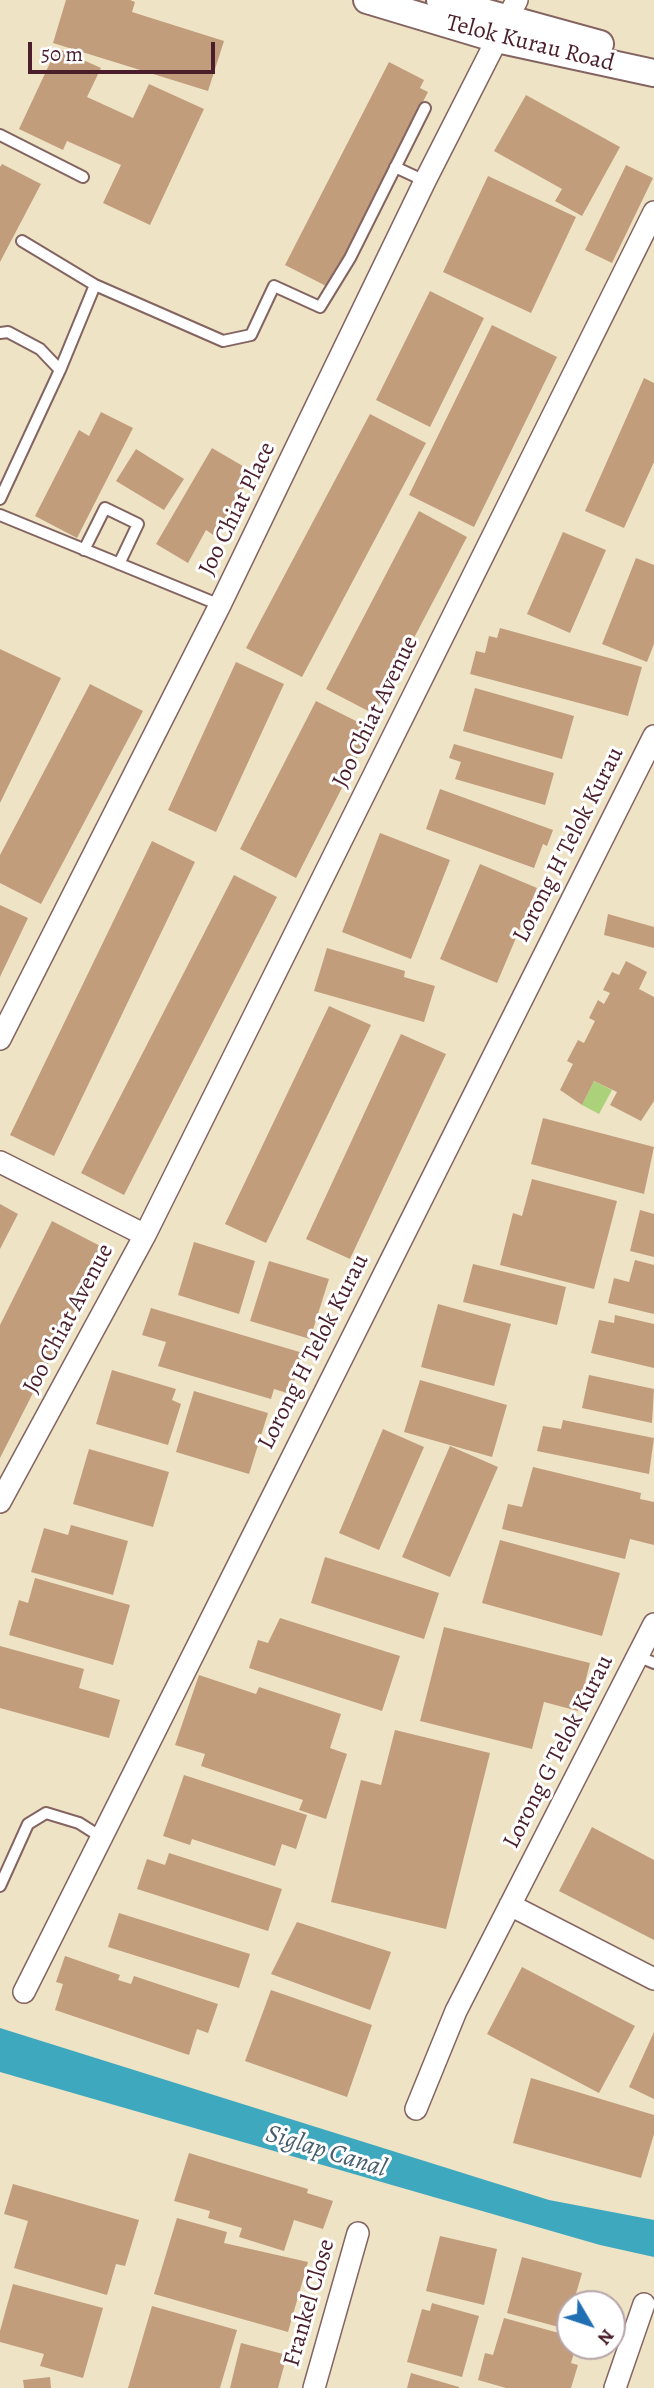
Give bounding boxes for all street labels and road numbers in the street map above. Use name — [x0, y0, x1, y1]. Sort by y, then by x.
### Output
street label: Telok Kurau Road — [443, 9, 617, 79]
street label: Joo Chiat Place — [193, 438, 283, 580]
street label: Joo Chiat Avenue — [327, 631, 425, 793]
street label: Lorong H Telok Kurau — [507, 743, 631, 947]
street label: Joo Chiat Avenue — [17, 1239, 121, 1399]
street label: Lorong H Telok Kurau — [252, 1250, 376, 1454]
street label: Lorong G Telok Kurau — [498, 1650, 620, 1854]
street label: Frankel Close — [278, 2236, 342, 2370]

